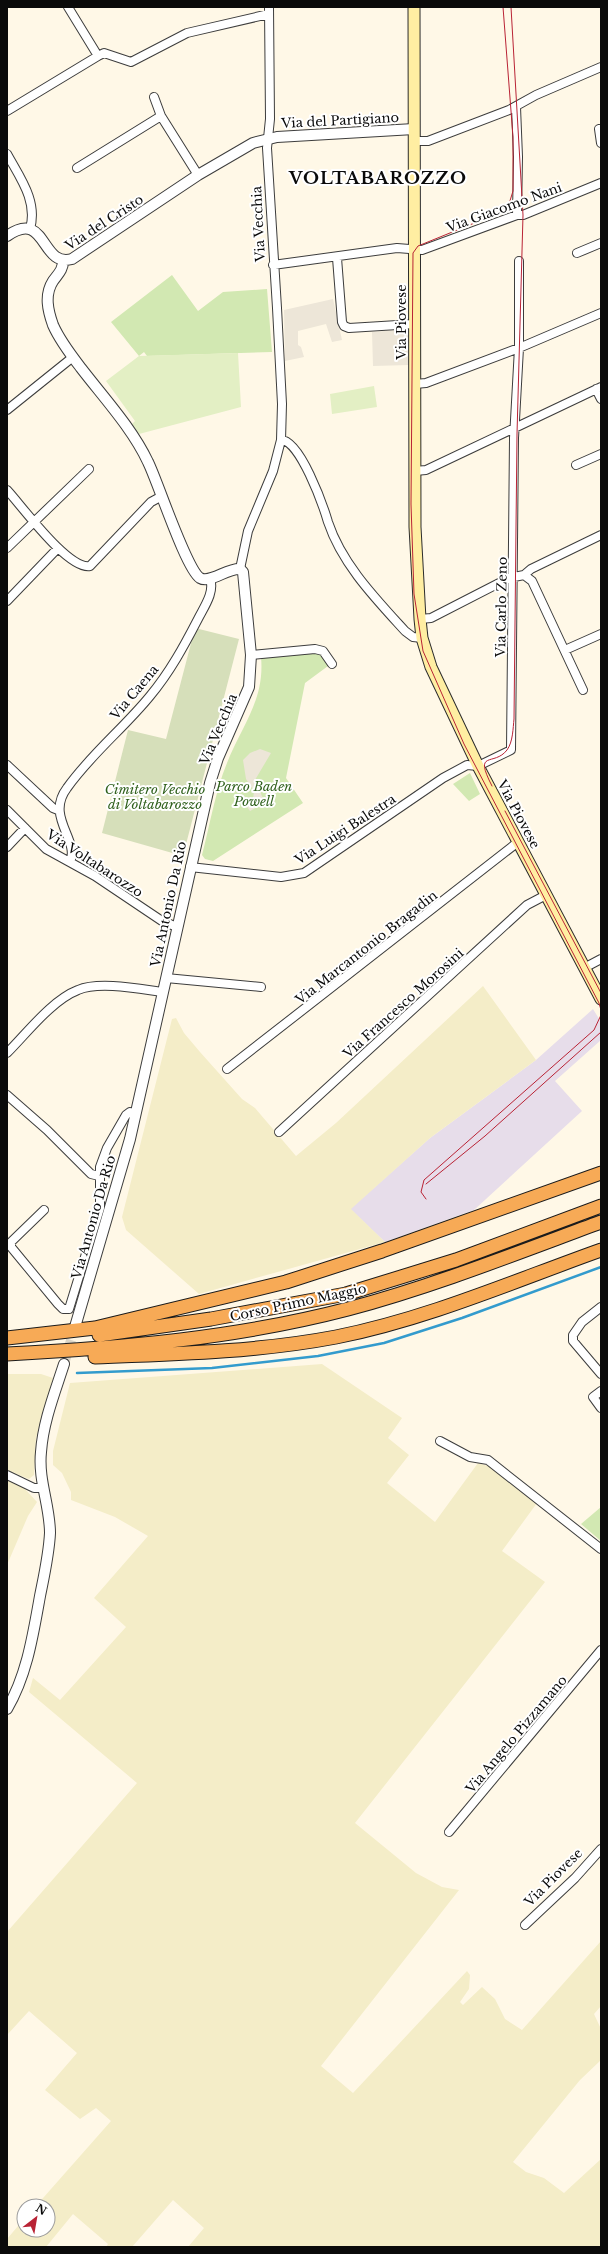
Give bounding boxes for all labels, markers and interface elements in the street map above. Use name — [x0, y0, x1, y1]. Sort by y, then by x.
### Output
street label: Via del Partigiano — [280, 109, 399, 132]
district label: VOLTABAROZZO — [288, 168, 467, 189]
street label: Via Giacomo Nani — [443, 178, 565, 237]
street label: Via Vecchia — [248, 185, 269, 263]
street label: Via del Cristo — [61, 191, 147, 255]
street label: Via Piovese — [393, 284, 410, 361]
street label: Via Carlo Zeno — [492, 557, 511, 658]
street label: Via Caena — [106, 661, 163, 724]
street label: Via Vecchia — [195, 690, 241, 768]
street label: Via Piovese — [493, 776, 544, 851]
park label: Parco Baden Powell — [215, 778, 292, 810]
park label: Cimitero Vecchio di Voltabarozzo — [105, 781, 206, 813]
street label: Via Luigi Balestra — [291, 790, 400, 869]
street label: Via Voltabarozzo — [42, 825, 146, 901]
street label: Via Antonio Da Rio — [147, 840, 190, 970]
street label: Via Marcantonio Bragadin — [291, 887, 441, 1009]
street label: Via Francesco Morosini — [339, 944, 468, 1063]
street label: Via Antonio Da Rio — [67, 1153, 119, 1282]
street label: Corso Primo Maggio — [228, 1280, 368, 1325]
street label: Via Angelo Pizzamano — [461, 1672, 571, 1798]
street label: Via Piovese — [520, 1845, 586, 1911]
north arrow — [16, 2198, 56, 2238]
text: N — [33, 2201, 50, 2218]

